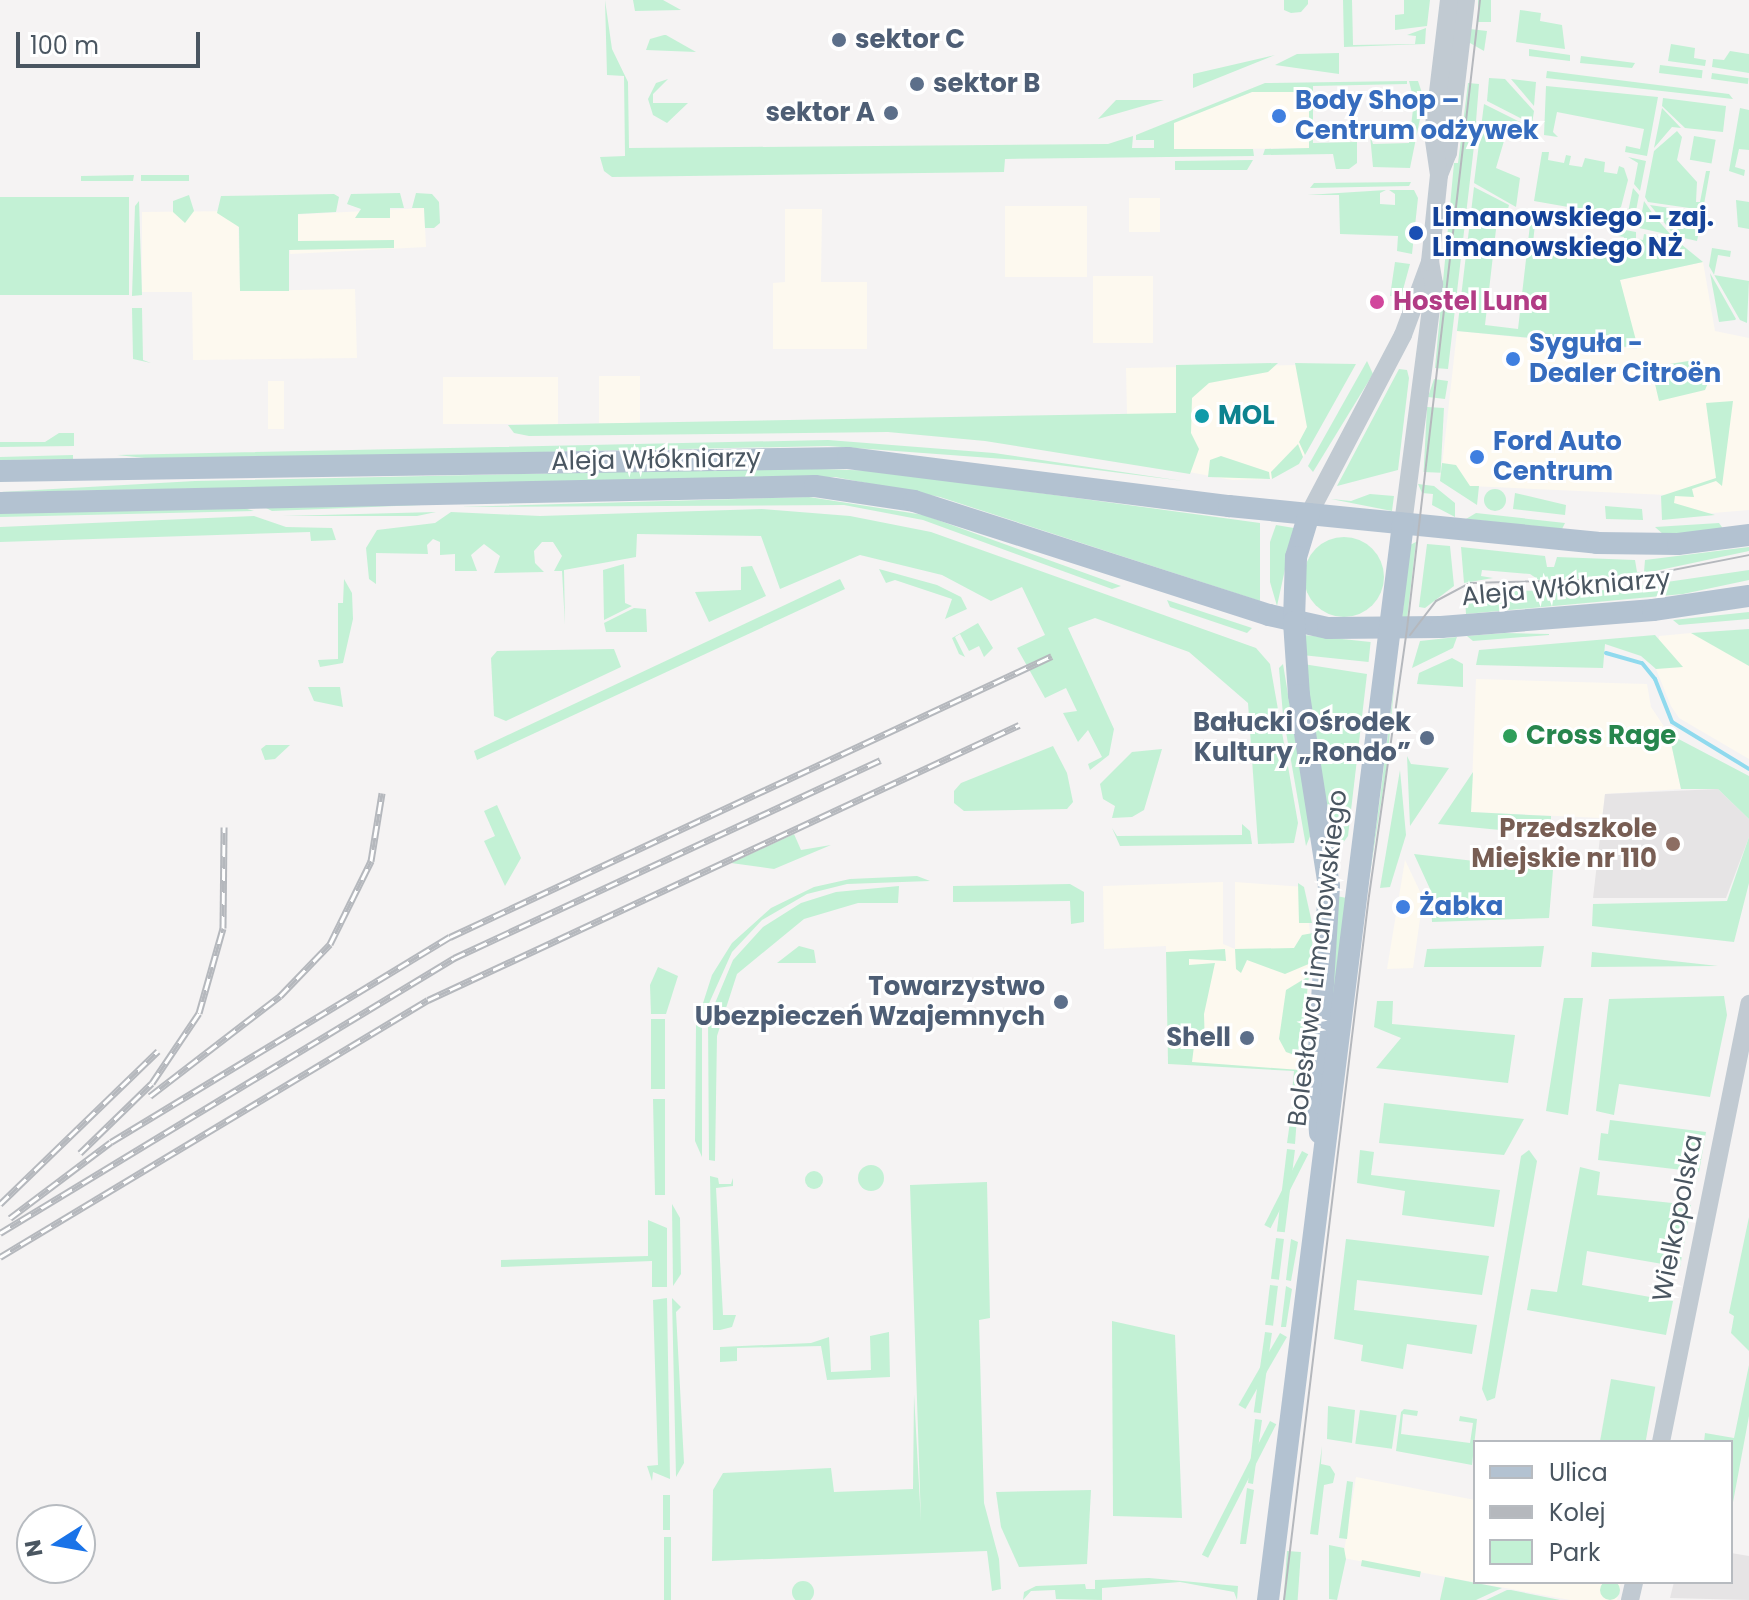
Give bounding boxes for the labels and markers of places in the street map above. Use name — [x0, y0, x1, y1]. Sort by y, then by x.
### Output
place label: sektor C — [855, 24, 965, 56]
marker: sektor C — [830, 31, 848, 49]
place label: sektor B — [933, 68, 1040, 100]
marker: sektor B — [908, 75, 926, 93]
place label: Body Shop – Centrum odżywek — [1295, 85, 1539, 146]
place label: sektor A — [765, 97, 875, 129]
marker: sektor A — [882, 104, 900, 122]
marker: Body Shop – Centrum odżywek — [1270, 107, 1288, 125]
place label: Limanowskiego - zaj. Limanowskiego NŻ — [1432, 202, 1714, 264]
marker: Limanowskiego - zaj. Limanowskiego NŻ — [1407, 224, 1425, 242]
place label: Hostel Luna — [1393, 286, 1548, 318]
marker: Hostel Luna — [1368, 293, 1386, 311]
place label: Syguła - Dealer Citroën — [1529, 328, 1721, 390]
marker: Syguła - Dealer Citroën — [1504, 350, 1522, 368]
place label: MOL — [1218, 400, 1275, 432]
marker: MOL — [1193, 407, 1211, 425]
place label: Ford Auto Centrum — [1493, 426, 1622, 488]
marker: Ford Auto Centrum — [1468, 448, 1486, 466]
place label: Bałucki Ośrodek Kultury „Rondo” — [1193, 707, 1411, 768]
place label: Cross Rage — [1526, 720, 1676, 752]
marker: Cross Rage — [1501, 727, 1519, 745]
marker: Bałucki Ośrodek Kultury „Rondo” — [1418, 729, 1436, 747]
place label: Przedszkole Miejskie nr 110 — [1471, 813, 1657, 874]
marker: Przedszkole Miejskie nr 110 — [1664, 835, 1682, 853]
place label: Żabka — [1419, 891, 1504, 923]
marker: Żabka — [1394, 898, 1412, 916]
place label: Towarzystwo Ubezpieczeń Wzajemnych — [695, 971, 1045, 1032]
marker: Towarzystwo Ubezpieczeń Wzajemnych — [1052, 993, 1070, 1011]
place label: Shell — [1166, 1022, 1231, 1054]
marker: Shell — [1238, 1029, 1256, 1047]

